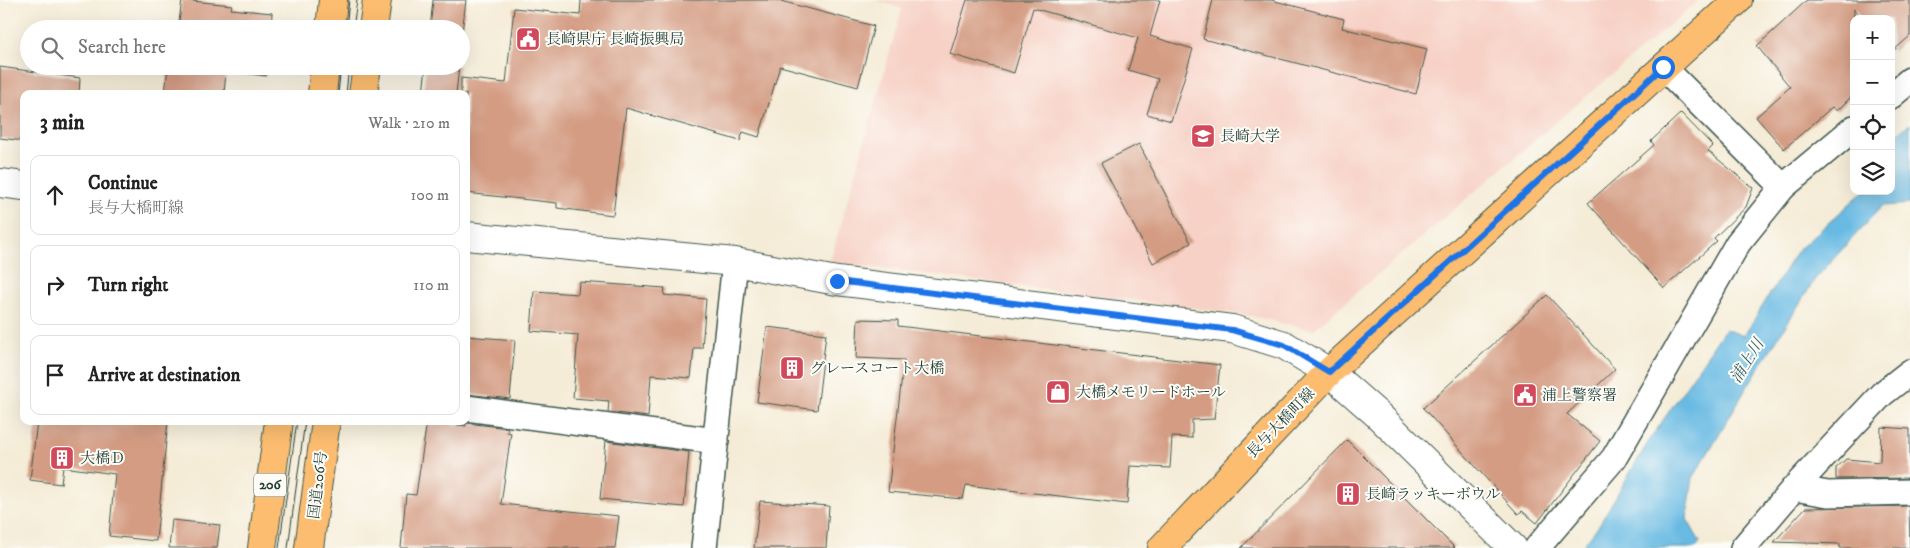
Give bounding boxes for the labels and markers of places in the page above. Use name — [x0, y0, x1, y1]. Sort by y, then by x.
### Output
public building icon: 長崎県庁 長崎振興局 — [515, 26, 541, 52]
place label: 長崎県庁 長崎振興局 — [546, 30, 684, 49]
school or university icon: 長崎大学 — [1190, 123, 1216, 149]
place label: 長崎大学 — [1220, 127, 1280, 146]
building icon: グレースコート大橋 — [779, 355, 805, 381]
place label: グレースコート大橋 — [810, 359, 944, 378]
shop icon: 大橋メモリードホール — [1045, 379, 1071, 405]
public building icon: 浦上警察署 — [1512, 382, 1538, 408]
place label: 大橋メモリードホール — [1076, 383, 1226, 402]
place label: 浦上警察署 — [1542, 386, 1617, 405]
building icon: 大橋Ｄ — [49, 445, 75, 471]
place label: 大橋Ｄ — [80, 449, 125, 468]
building icon: 長崎ラッキーボウル — [1335, 481, 1361, 507]
place label: 長崎ラッキーボウル — [1366, 485, 1500, 504]

